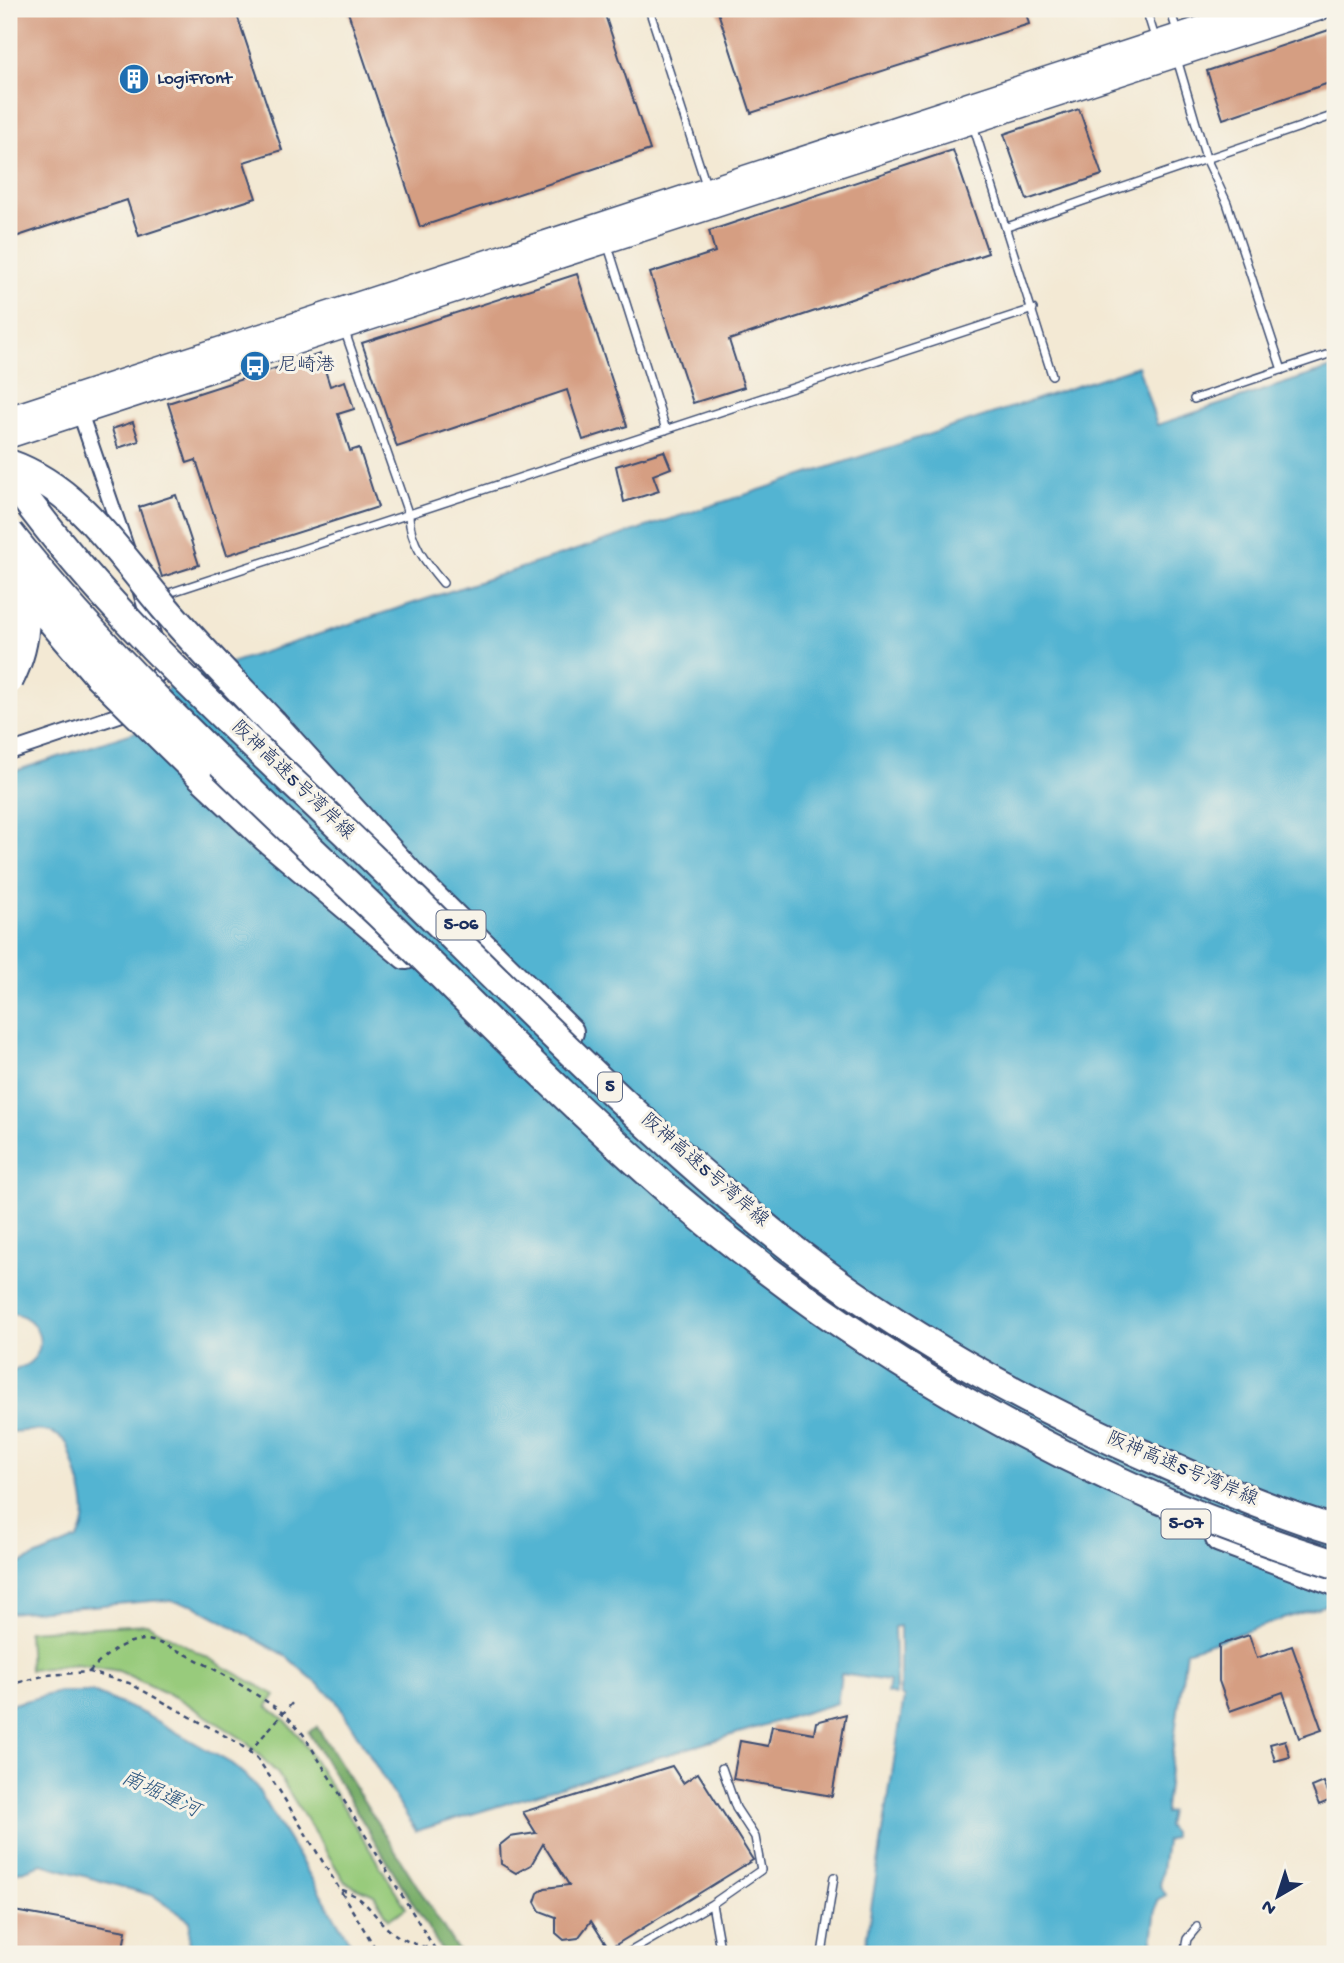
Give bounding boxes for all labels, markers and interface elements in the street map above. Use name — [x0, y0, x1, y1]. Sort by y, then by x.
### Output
building icon: LogiFront — [117, 62, 151, 96]
place label: LogiFront — [157, 68, 234, 91]
bus stop icon: 尼崎港 — [238, 349, 272, 383]
place label: 尼崎港 — [278, 354, 335, 378]
street label: 阪神高速5号湾岸線 — [226, 716, 359, 846]
road number: 5-06 — [436, 910, 486, 940]
road number: 5 — [598, 1072, 622, 1102]
street label: 阪神高速5号湾岸線 — [635, 1108, 773, 1233]
street label: 阪神高速5号湾岸線 — [1103, 1427, 1261, 1512]
road number: 5-07 — [1162, 1510, 1210, 1539]
water label: 南堀運河 — [117, 1765, 207, 1826]
north arrow — [1242, 1862, 1312, 1932]
text: N — [1257, 1894, 1282, 1919]

